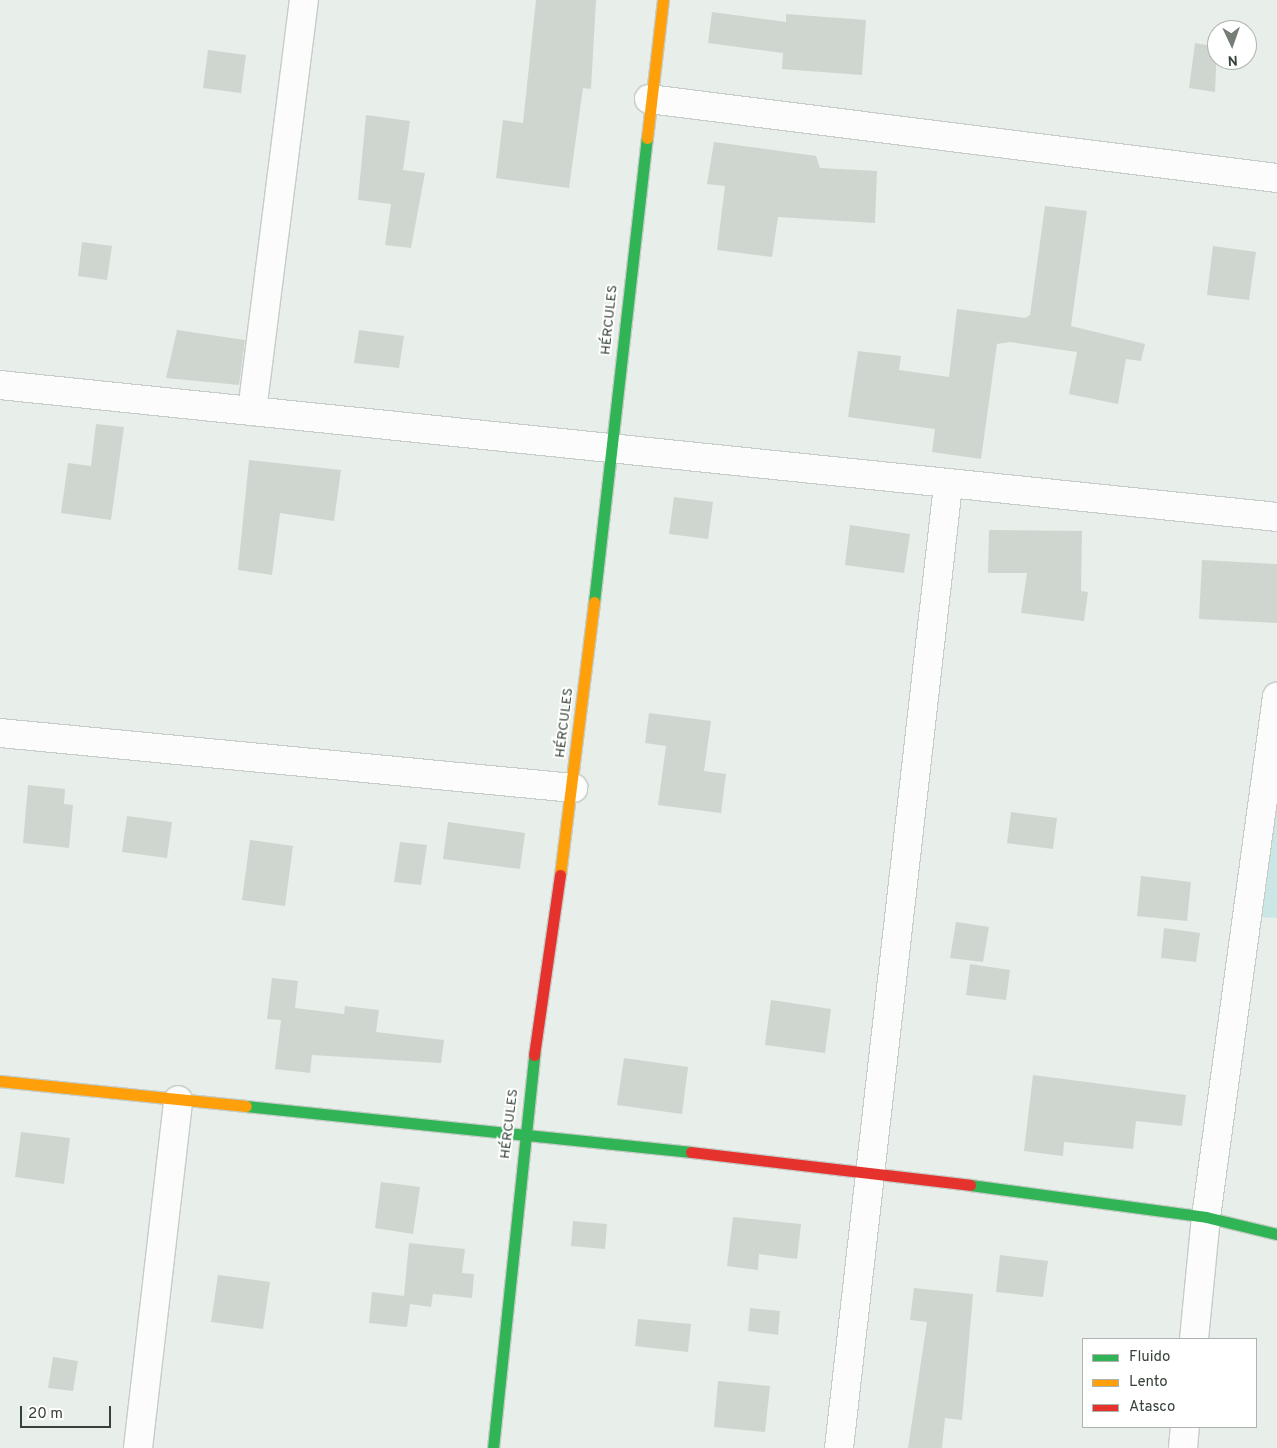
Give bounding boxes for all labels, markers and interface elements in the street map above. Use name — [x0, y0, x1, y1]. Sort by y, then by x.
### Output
north arrow — [1207, 20, 1257, 70]
text: N — [1227, 51, 1238, 68]
street label: HÉRCULES — [598, 284, 622, 356]
street label: HÉRCULES — [552, 687, 578, 759]
street label: HÉRCULES — [497, 1088, 523, 1160]
legend — [1082, 1338, 1257, 1428]
text: Fluido — [1129, 1348, 1170, 1367]
text: Lento — [1129, 1373, 1168, 1392]
scale bar — [22, 1396, 114, 1428]
text: Atasco — [1129, 1398, 1175, 1417]
text: 20 m — [28, 1405, 63, 1424]

